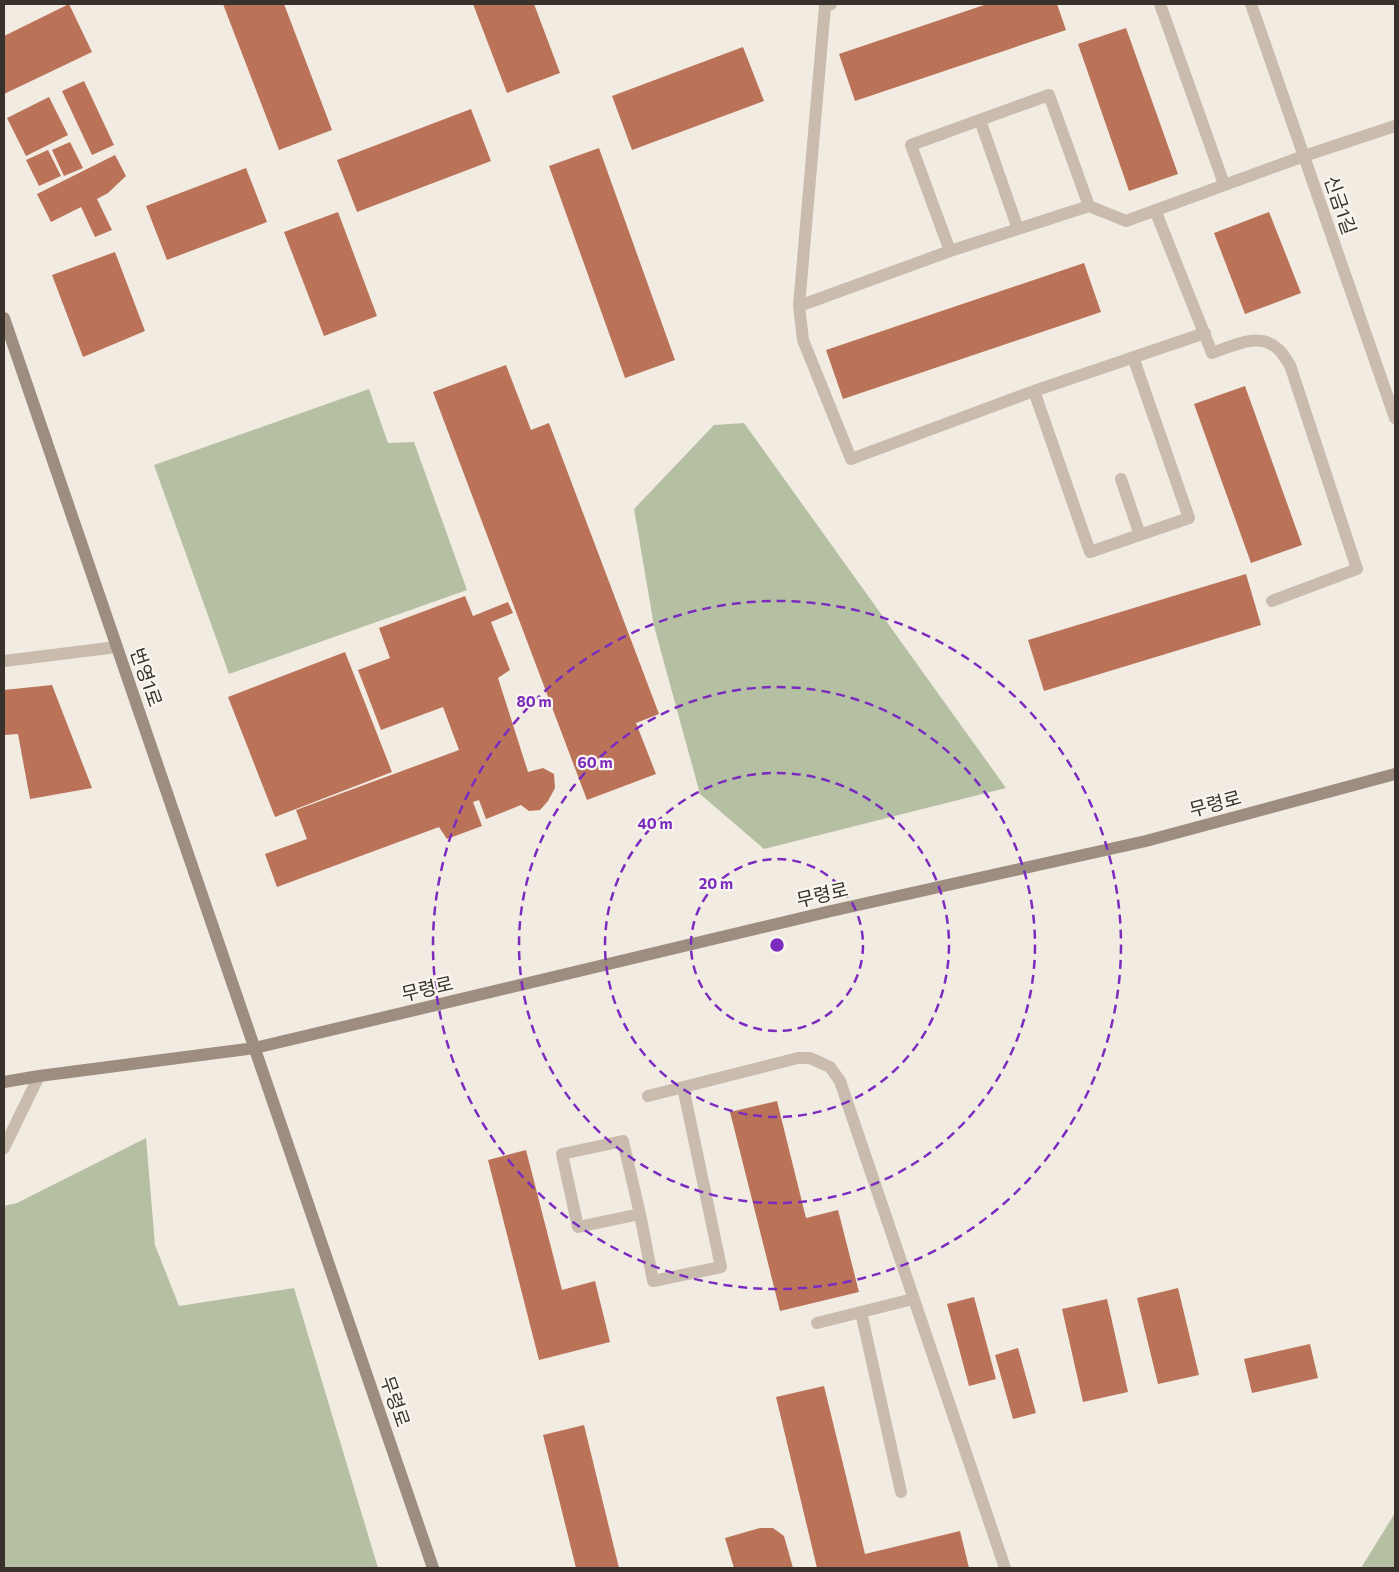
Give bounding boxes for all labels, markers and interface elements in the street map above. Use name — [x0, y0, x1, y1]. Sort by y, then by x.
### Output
street label: 신금1길 — [1320, 173, 1362, 237]
street label: 번영1로 — [126, 645, 168, 709]
text: 80 m — [516, 692, 552, 710]
text: 60 m — [577, 753, 613, 771]
street label: 무령로 — [1187, 785, 1243, 821]
text: 40 m — [637, 814, 673, 832]
text: 20 m — [699, 874, 733, 892]
street label: 무령로 — [794, 877, 850, 911]
centre of rings — [768, 936, 786, 954]
street label: 무령로 — [399, 971, 455, 1005]
street label: 무령로 — [377, 1372, 415, 1430]

